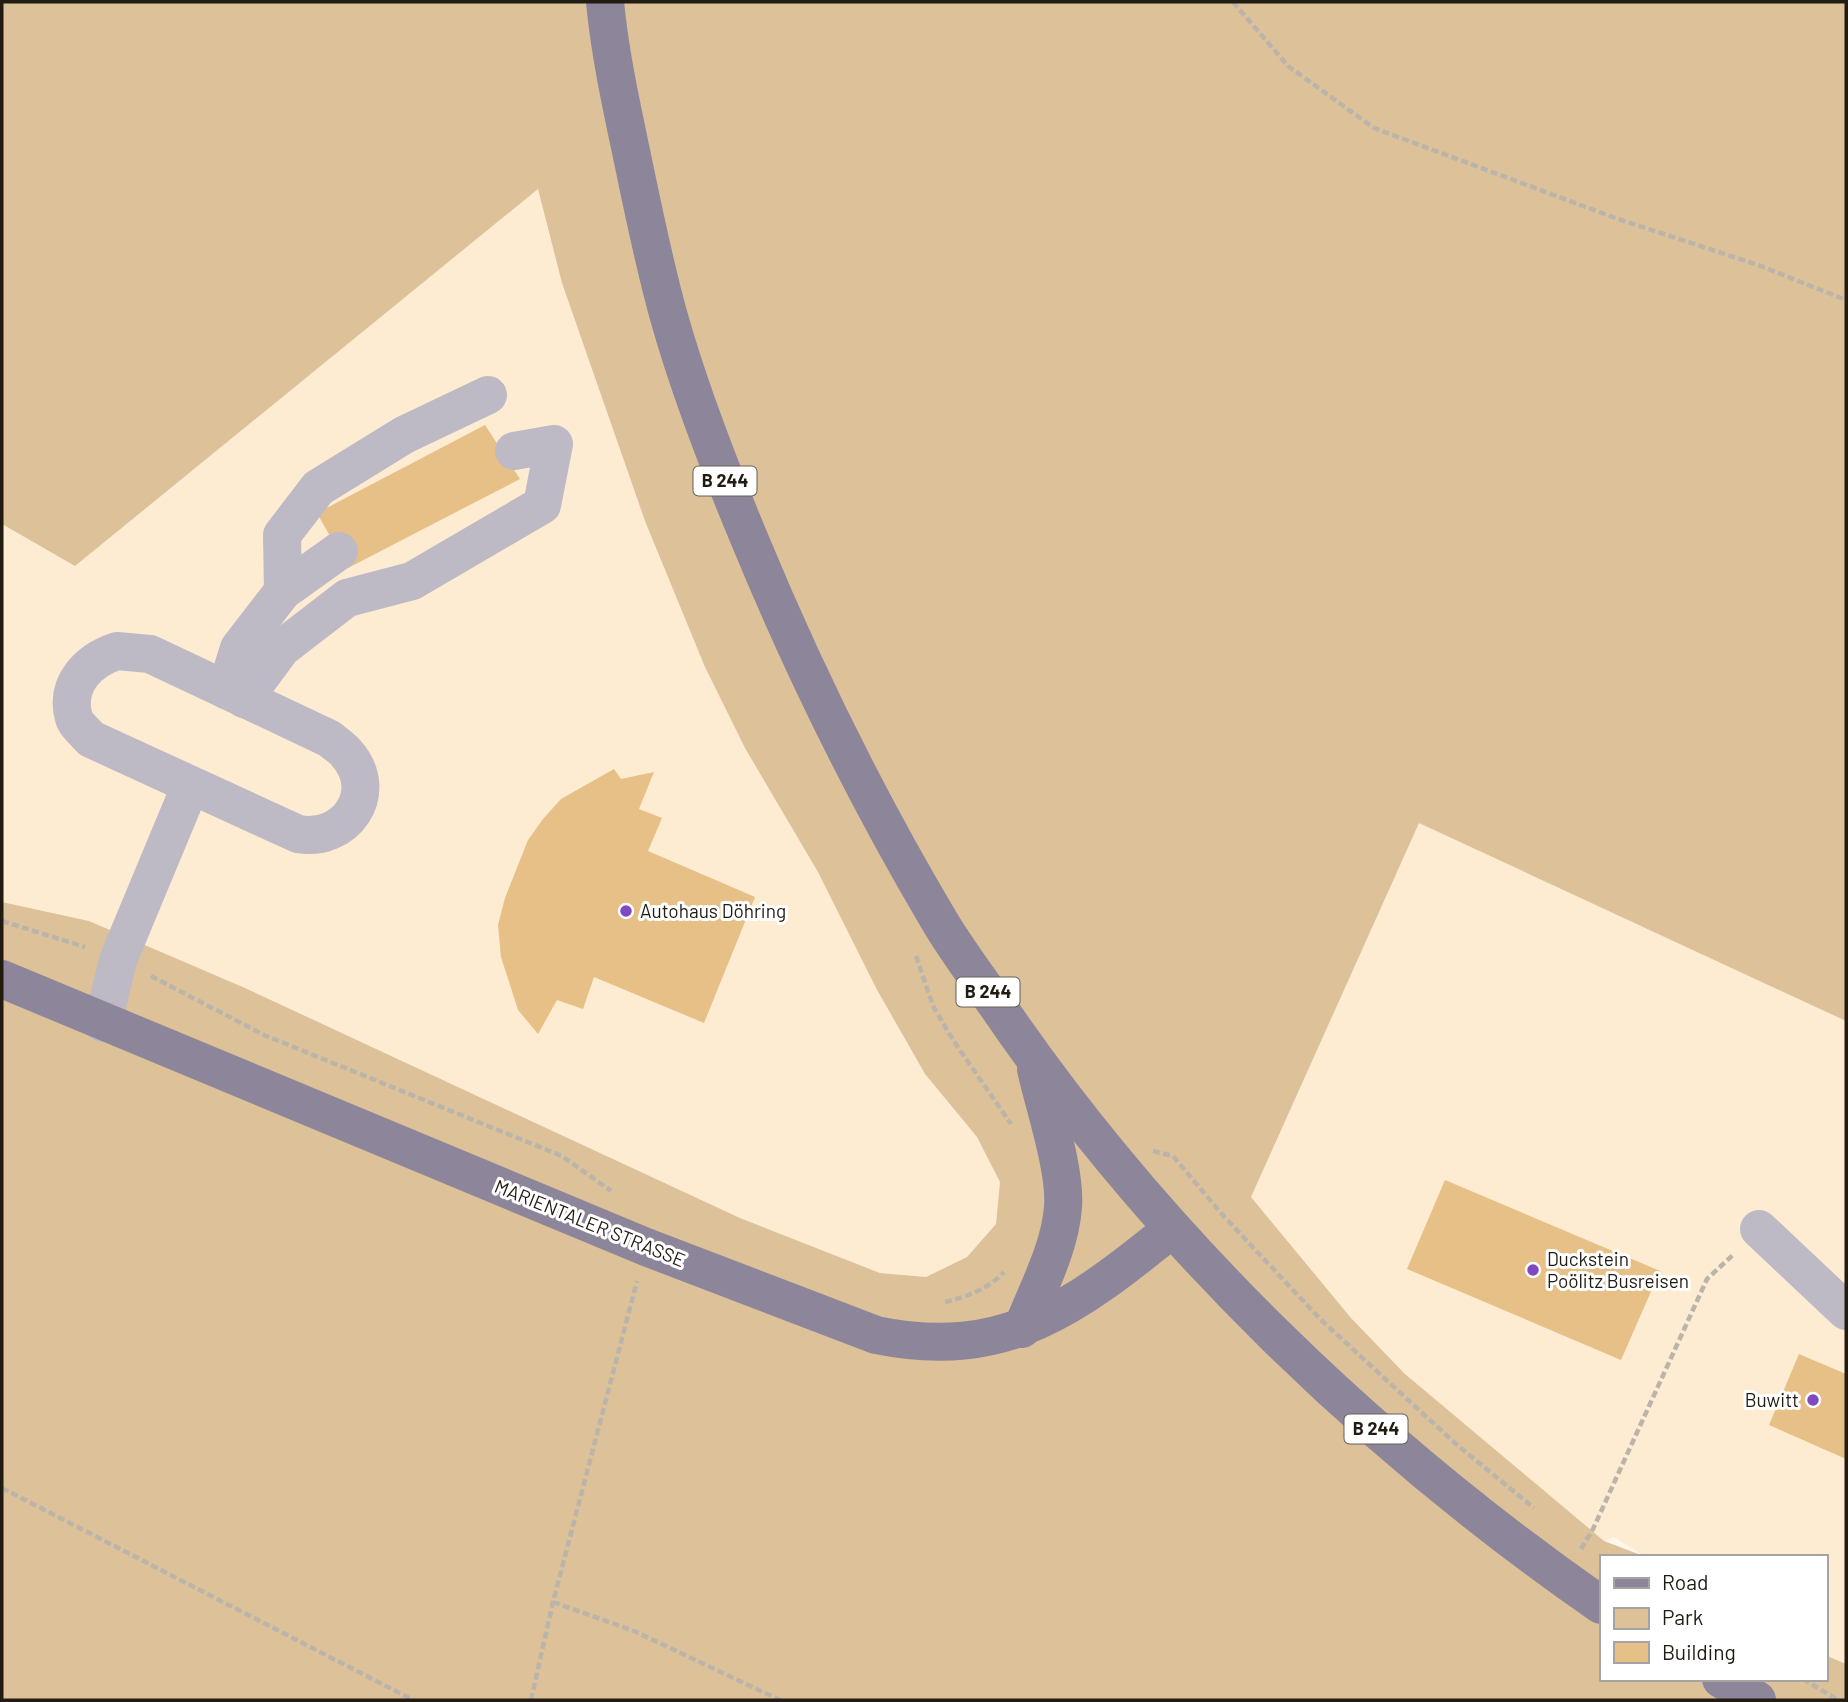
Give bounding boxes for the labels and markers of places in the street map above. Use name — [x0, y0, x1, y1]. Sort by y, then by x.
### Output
place label: Autohaus Döhring — [640, 899, 786, 922]
marker: Autohaus Döhring — [618, 903, 634, 919]
place label: Duckstein Poölitz Busreisen — [1547, 1247, 1689, 1292]
marker: Duckstein Poölitz Busreisen — [1525, 1262, 1541, 1278]
place label: Buwitt — [1745, 1388, 1799, 1411]
marker: Buwitt — [1805, 1392, 1821, 1408]

